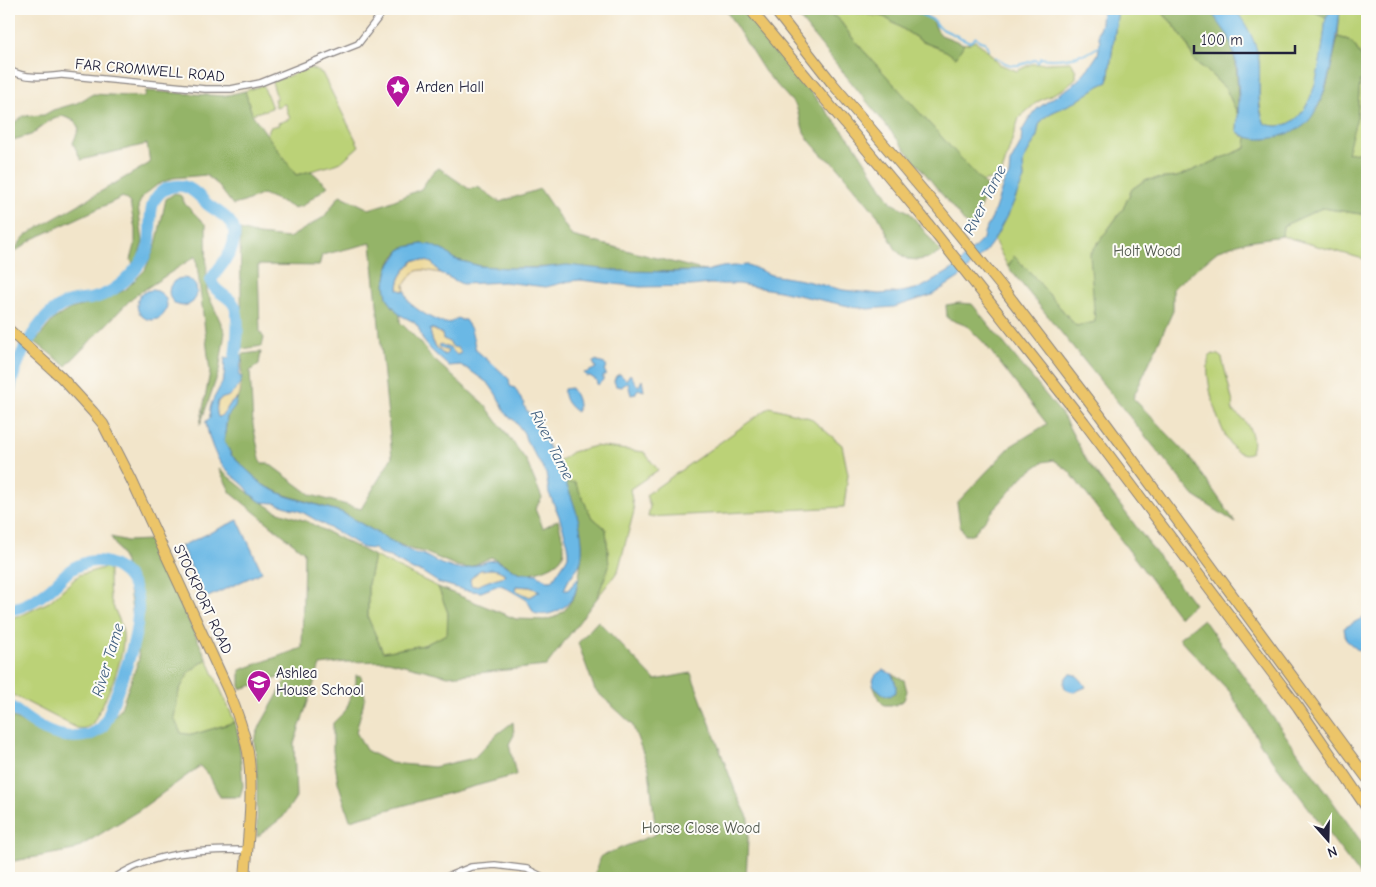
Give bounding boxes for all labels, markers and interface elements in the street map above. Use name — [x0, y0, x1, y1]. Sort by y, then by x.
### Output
scale bar — [1194, 22, 1295, 54]
text: 100 m — [1201, 31, 1243, 49]
street label: FAR CROMWELL ROAD — [74, 54, 226, 86]
place icon: Arden Hall — [385, 74, 411, 108]
place label: Arden Hall — [416, 78, 484, 96]
water label: River Tame — [960, 162, 1010, 238]
park label: Holt Wood — [1113, 242, 1181, 260]
water label: River Tame — [527, 407, 577, 483]
street label: STOCKPORT ROAD — [170, 541, 236, 657]
water label: River Tame — [88, 621, 128, 699]
place label: Ashlea House School — [276, 664, 364, 699]
school or university icon: Ashlea House School — [246, 669, 272, 703]
north arrow — [1304, 814, 1354, 864]
park label: Horse Close Wood — [642, 819, 760, 837]
text: N — [1325, 842, 1339, 861]

